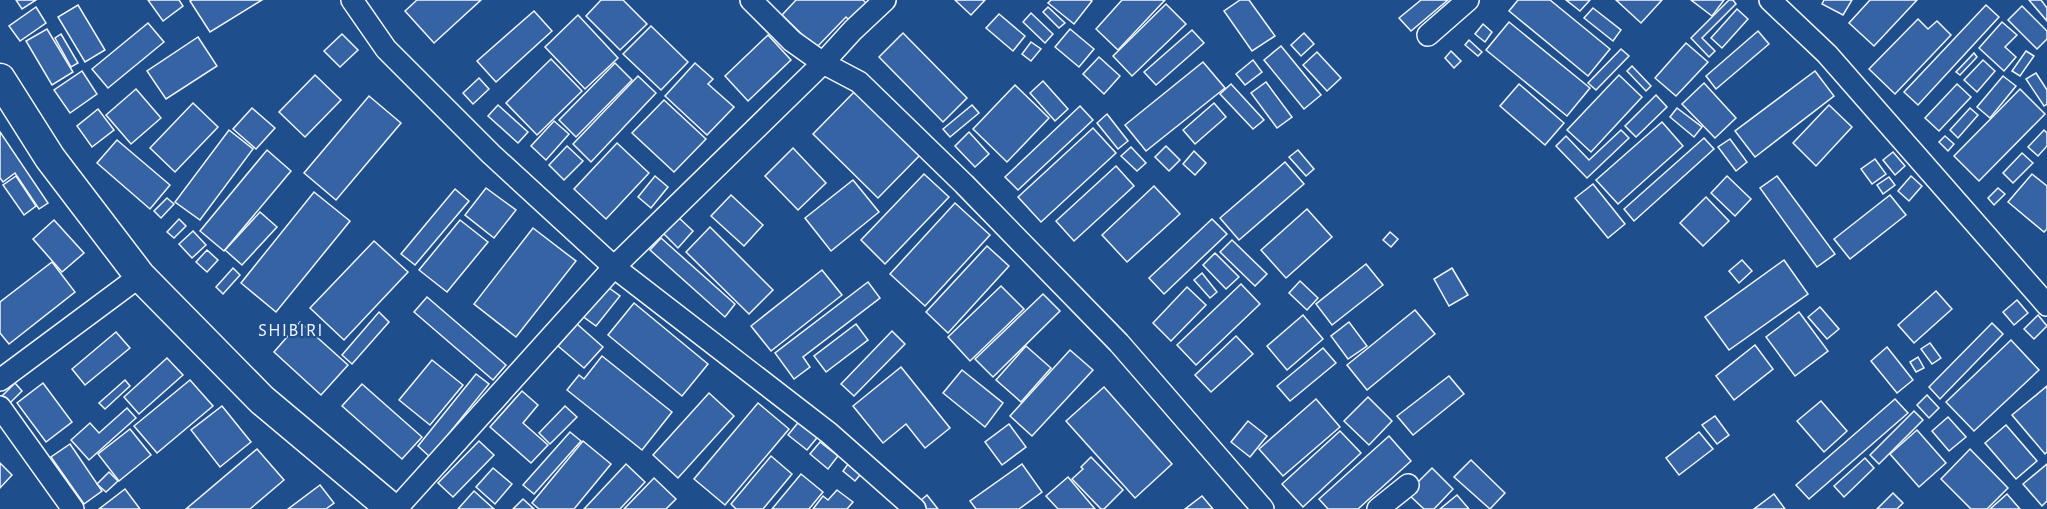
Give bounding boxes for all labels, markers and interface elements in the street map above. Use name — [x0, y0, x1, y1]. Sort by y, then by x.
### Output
district label: SHIBIRI — [258, 322, 324, 340]

